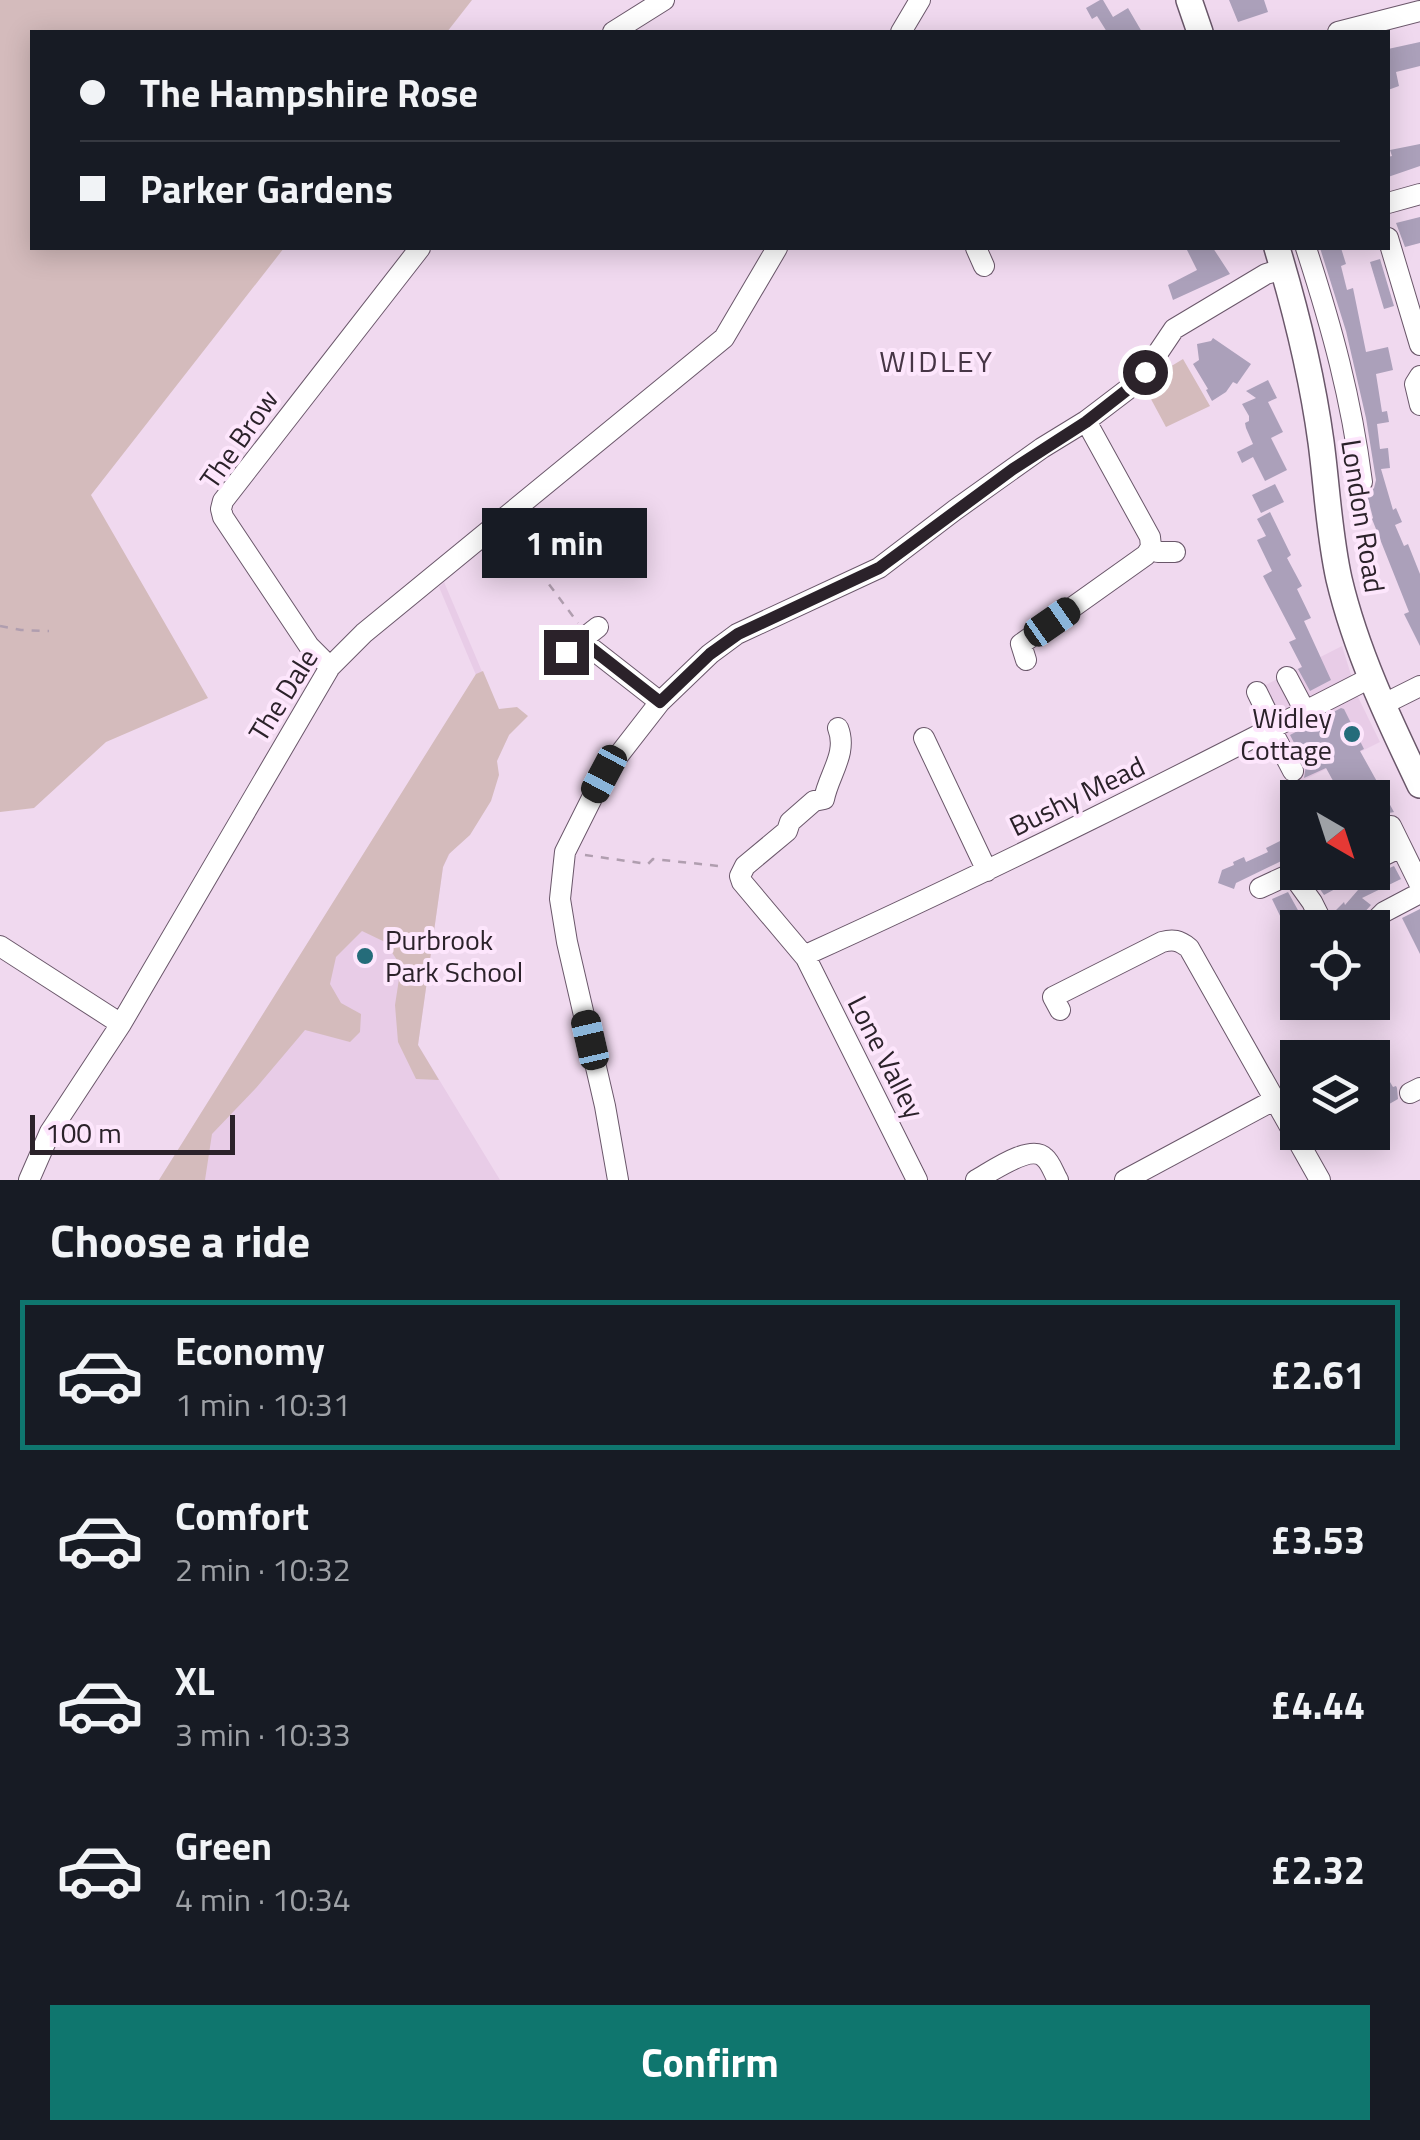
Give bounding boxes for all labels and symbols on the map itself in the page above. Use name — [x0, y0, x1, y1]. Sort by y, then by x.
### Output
district label: WIDLEY — [879, 338, 995, 384]
route start — [1123, 350, 1168, 395]
street label: The Brow — [189, 380, 289, 497]
street label: London Road — [1330, 436, 1397, 596]
callout: 1 min — [484, 507, 648, 577]
car — [1019, 593, 1085, 651]
route end — [544, 630, 589, 675]
street label: The Dale — [237, 640, 328, 750]
place label: Widley Cottage — [1240, 696, 1332, 771]
marker: Widley Cottage — [1341, 723, 1363, 745]
car — [577, 740, 631, 808]
street label: Bushy Mead — [1002, 744, 1152, 847]
north arrow — [1280, 780, 1390, 890]
place label: Purbrook Park School — [385, 918, 523, 993]
marker: Purbrook Park School — [354, 945, 376, 967]
street label: Lone Valley — [837, 988, 936, 1126]
car — [569, 1007, 611, 1073]
scale bar — [30, 1110, 235, 1154]

